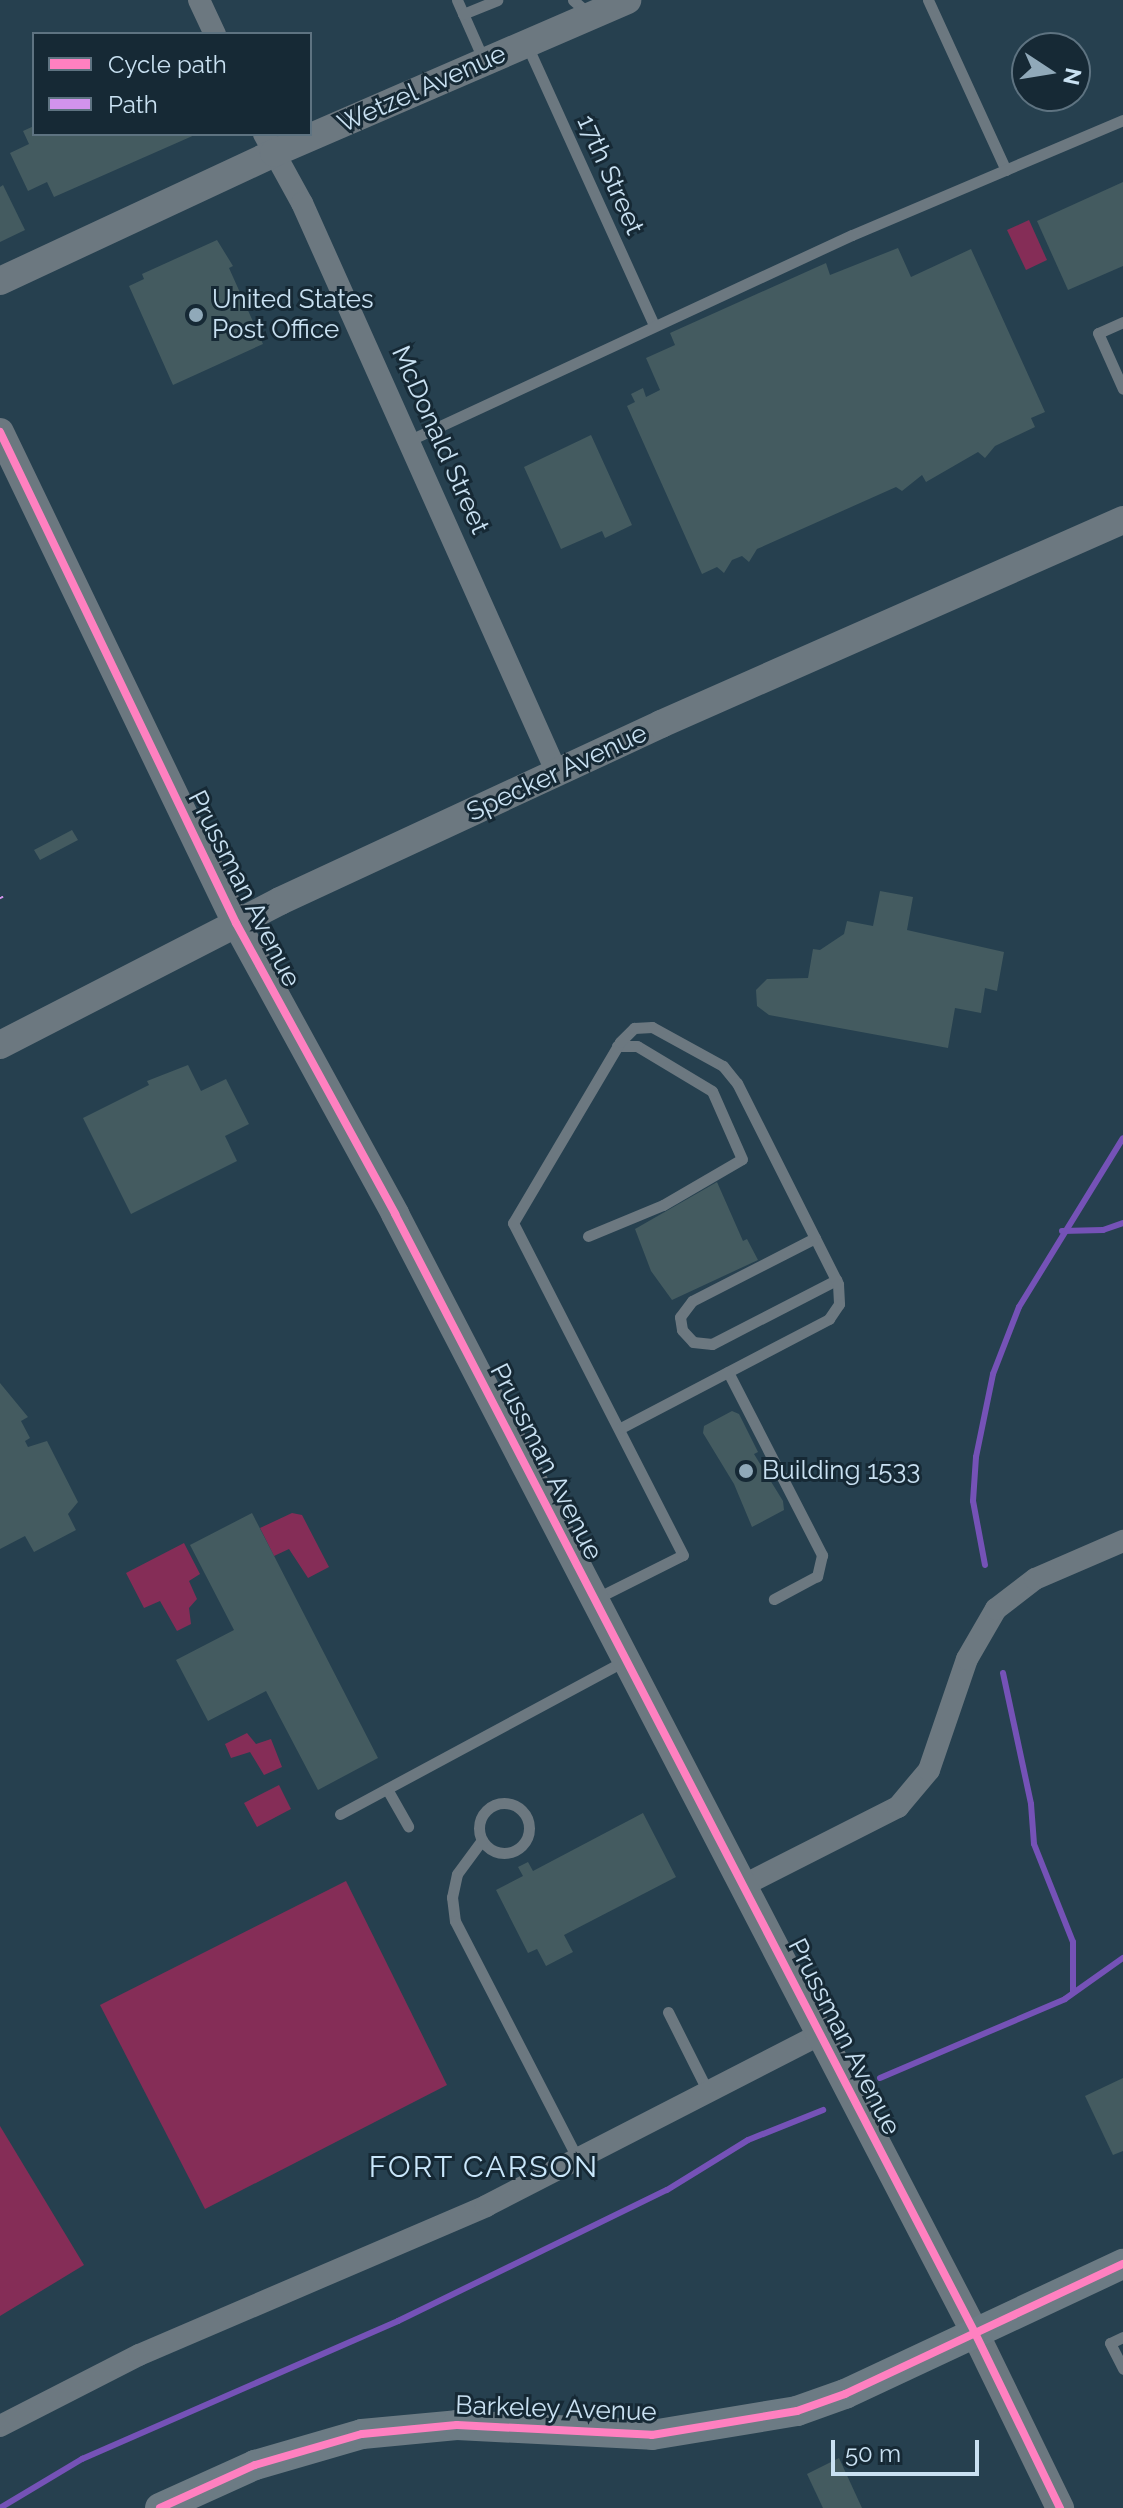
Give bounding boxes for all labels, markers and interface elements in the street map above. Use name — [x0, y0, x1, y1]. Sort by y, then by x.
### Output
legend — [32, 32, 312, 136]
north arrow — [1011, 32, 1091, 112]
street label: Wetzel Avenue — [333, 38, 511, 140]
text: Cycle path — [108, 50, 227, 79]
text: N — [1058, 66, 1087, 87]
text: Path — [108, 90, 158, 119]
street label: 17th Street — [570, 110, 650, 240]
place label: United States Post Office — [212, 284, 373, 346]
marker: United States Post Office — [187, 306, 205, 324]
street label: McDonald Street — [385, 341, 495, 539]
street label: Specker Avenue — [461, 717, 653, 829]
street label: Prussman Avenue — [181, 785, 307, 993]
street label: Prussman Avenue — [483, 1358, 609, 1566]
place label: Building 1533 — [762, 1455, 920, 1487]
marker: Building 1533 — [737, 1462, 755, 1480]
street label: Prussman Avenue — [781, 1933, 907, 2141]
district label: FORT CARSON — [368, 2149, 600, 2185]
street label: Barkeley Avenue — [454, 2390, 658, 2428]
scale bar — [835, 2424, 983, 2474]
text: 50 m — [845, 2439, 901, 2468]

